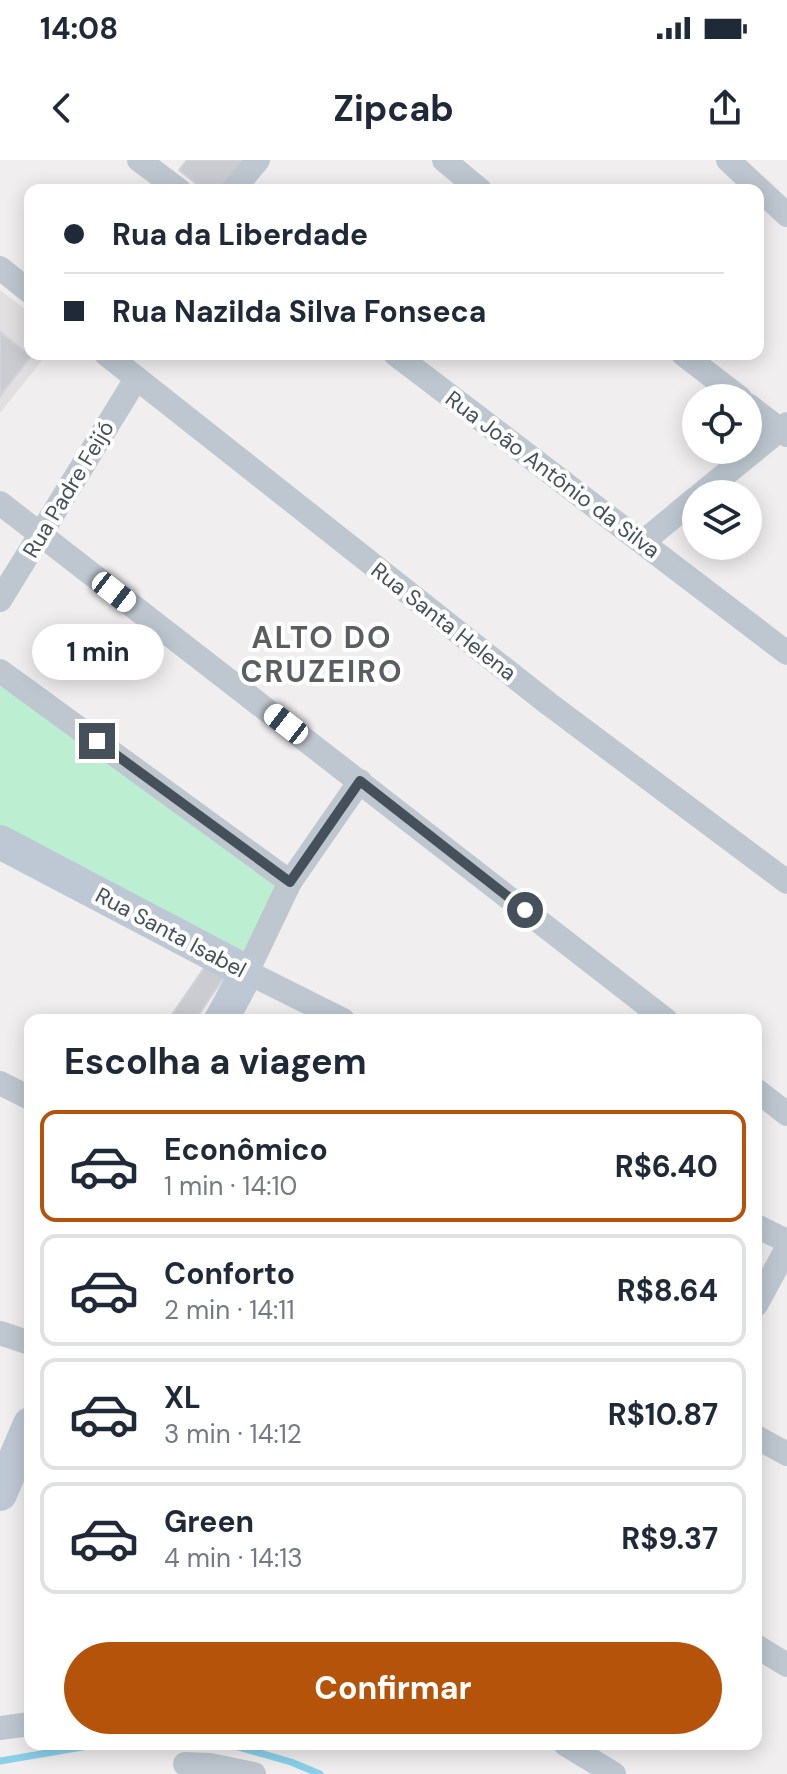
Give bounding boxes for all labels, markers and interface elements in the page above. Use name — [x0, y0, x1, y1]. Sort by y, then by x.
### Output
text: 14:08 — [40, 9, 118, 48]
text: Zipcab — [333, 85, 454, 132]
icon: back — [40, 86, 84, 130]
icon: share — [703, 86, 747, 130]
text: Rua da Liberdade — [112, 215, 368, 254]
text: Rua Nazilda Silva Fonseca — [112, 292, 486, 331]
street label: Rua João Antônio da Silva — [440, 384, 666, 565]
map controls — [682, 384, 762, 560]
button: locate — [682, 384, 762, 464]
street label: Rua Padre Feijó — [16, 415, 121, 563]
button: layers — [682, 480, 762, 560]
street label: Rua Santa Helena — [365, 556, 522, 687]
car — [88, 568, 140, 616]
district label: ALTO DO CRUZEIRO — [240, 618, 404, 691]
callout: 1 min — [31, 625, 163, 681]
text: 1 min — [66, 635, 130, 669]
car — [260, 700, 312, 748]
route end — [79, 723, 115, 759]
street label: Rua Santa Isabel — [90, 881, 251, 984]
route start — [507, 892, 543, 928]
text: Escolha a viagem — [64, 1038, 367, 1085]
icon: car — [68, 1130, 140, 1202]
text: Econômico — [164, 1130, 328, 1169]
text: R$6.40 — [615, 1147, 718, 1186]
text: 1 min · 14:10 — [164, 1169, 297, 1203]
icon: car — [68, 1254, 140, 1326]
text: Conforto — [164, 1254, 295, 1293]
text: R$8.64 — [617, 1271, 718, 1310]
text: 2 min · 14:11 — [164, 1293, 295, 1327]
icon: car — [68, 1378, 140, 1450]
text: XL — [164, 1378, 201, 1417]
text: R$10.87 — [608, 1395, 718, 1434]
text: 3 min · 14:12 — [164, 1417, 302, 1451]
icon: car — [68, 1502, 140, 1574]
text: Green — [164, 1502, 254, 1541]
text: R$9.37 — [621, 1519, 718, 1558]
text: 4 min · 14:13 — [164, 1541, 303, 1575]
button: Confirmar — [64, 1642, 722, 1734]

